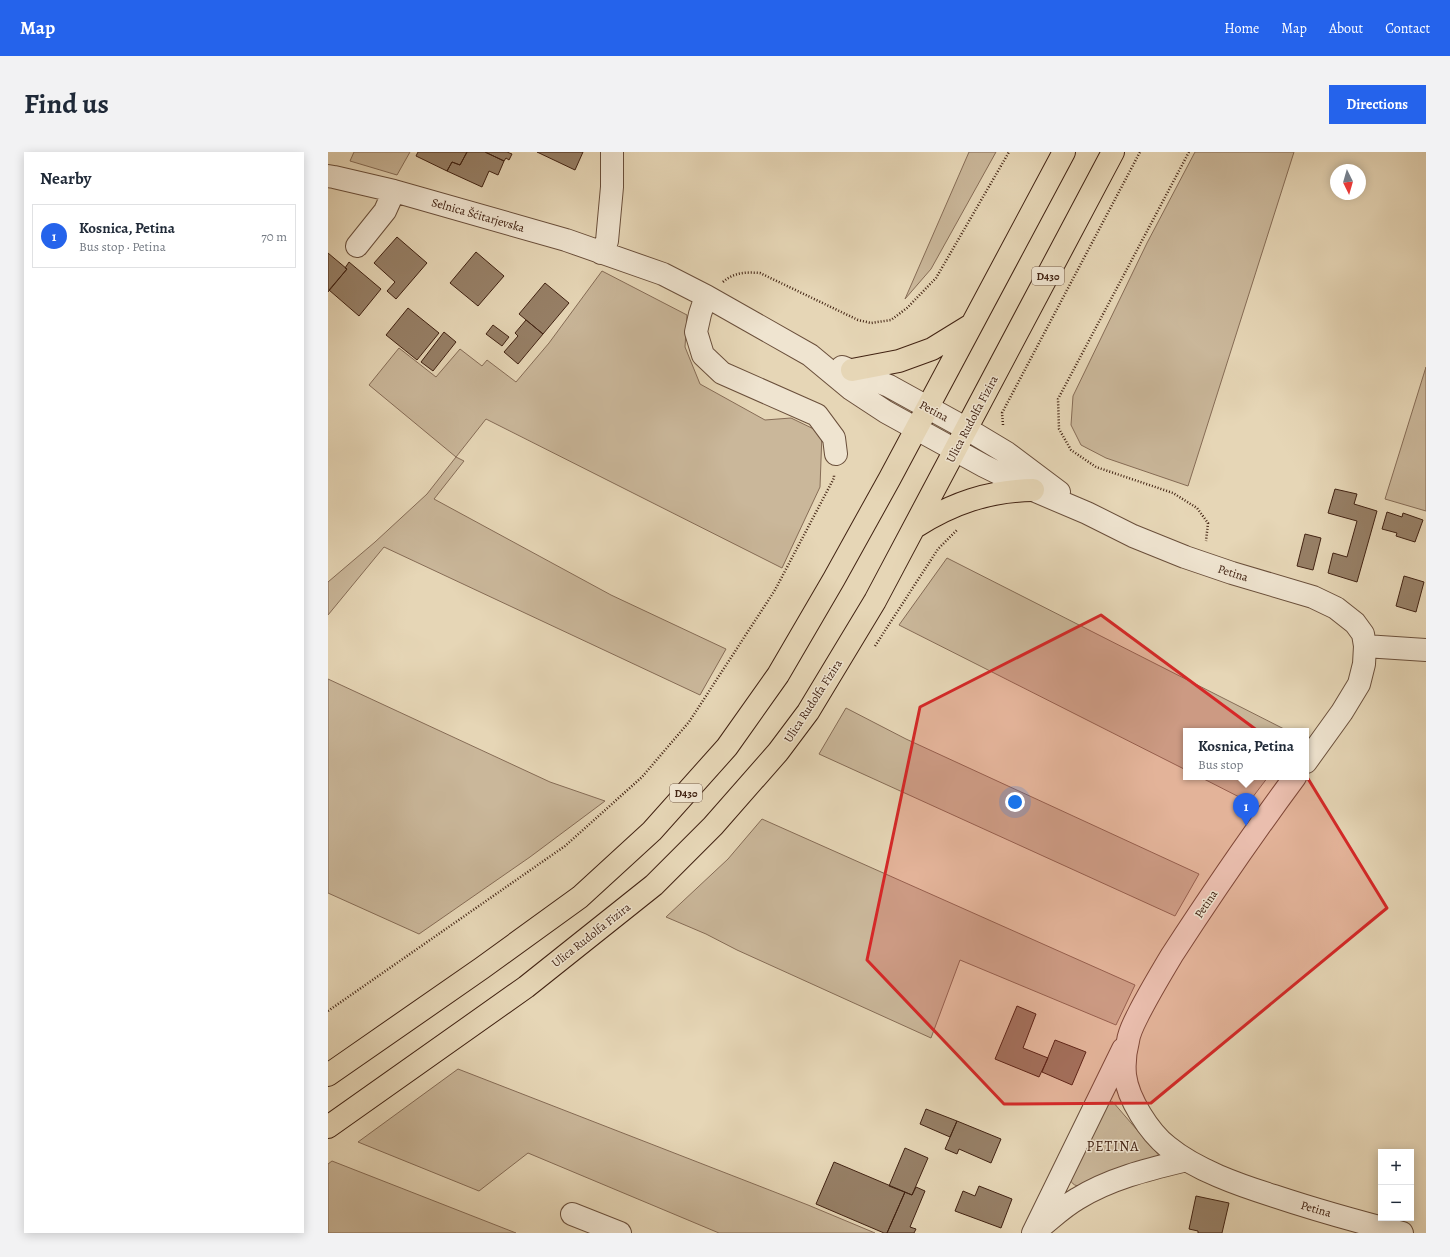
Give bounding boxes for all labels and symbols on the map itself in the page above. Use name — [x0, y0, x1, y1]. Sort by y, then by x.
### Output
north arrow — [1330, 164, 1366, 200]
street label: Selnica Šćitarjevska — [430, 194, 527, 236]
road number: D430 — [1032, 267, 1064, 285]
street label: Ulica Rudolfa Fizira — [942, 372, 1002, 465]
street label: Petina — [917, 397, 952, 426]
street label: Petina — [1216, 561, 1251, 586]
street label: Ulica Rudolfa Fizira — [780, 656, 846, 746]
road number: D430 — [670, 784, 702, 802]
your location — [1005, 792, 1025, 812]
pin: 1 — [1233, 793, 1259, 826]
street label: Petina — [1191, 886, 1222, 921]
street label: Ulica Rudolfa Fizira — [548, 899, 634, 971]
district label: PETINA — [1087, 1137, 1139, 1156]
street label: Petina — [1299, 1197, 1333, 1221]

